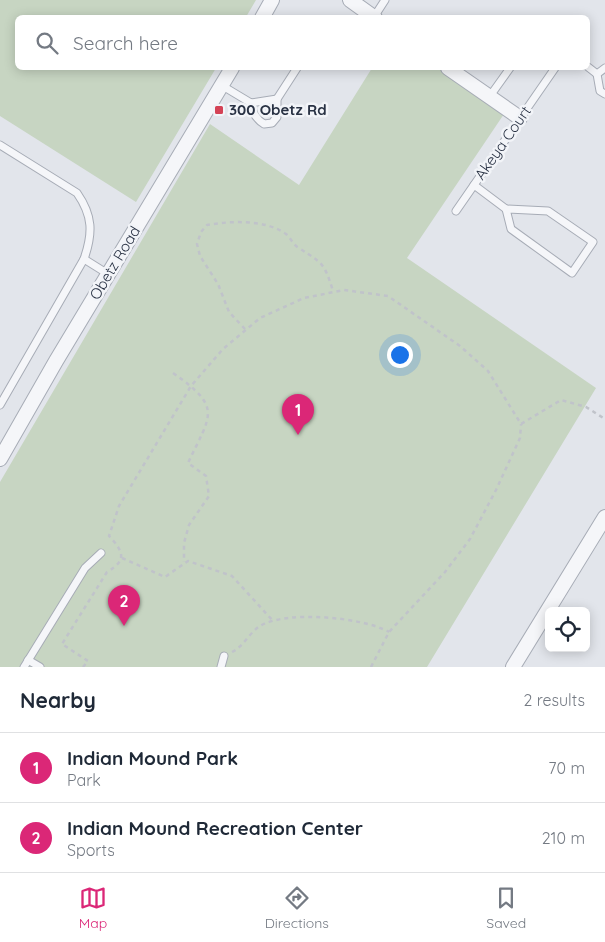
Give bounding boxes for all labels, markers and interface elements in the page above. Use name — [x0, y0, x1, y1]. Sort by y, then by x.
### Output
search box — [15, 15, 590, 70]
icon: search — [33, 29, 61, 57]
text: Search here — [73, 31, 178, 55]
place label: 300 Obetz Rd — [229, 100, 327, 119]
street label: Akeya Court — [470, 102, 535, 183]
marker: 300 Obetz Rd — [213, 104, 225, 116]
street label: Obetz Road — [85, 222, 144, 303]
your location — [387, 342, 413, 368]
pin: 1 — [282, 394, 314, 435]
pin: 2 — [108, 585, 140, 626]
map controls — [545, 607, 590, 652]
button: locate — [545, 607, 590, 652]
text: Nearby — [20, 687, 96, 713]
text: 2 results — [523, 690, 585, 710]
text: Indian Mound Park — [67, 746, 238, 770]
text: 1 — [33, 758, 39, 778]
text: 70 m — [548, 758, 585, 778]
text: Park — [67, 770, 101, 790]
text: Indian Mound Recreation Center — [67, 816, 363, 840]
text: 2 — [31, 828, 41, 848]
text: 210 m — [542, 828, 585, 848]
text: Sports — [67, 840, 115, 860]
tab: Map — [79, 884, 107, 932]
tab: Directions — [265, 884, 329, 932]
tab: Saved — [486, 884, 526, 932]

